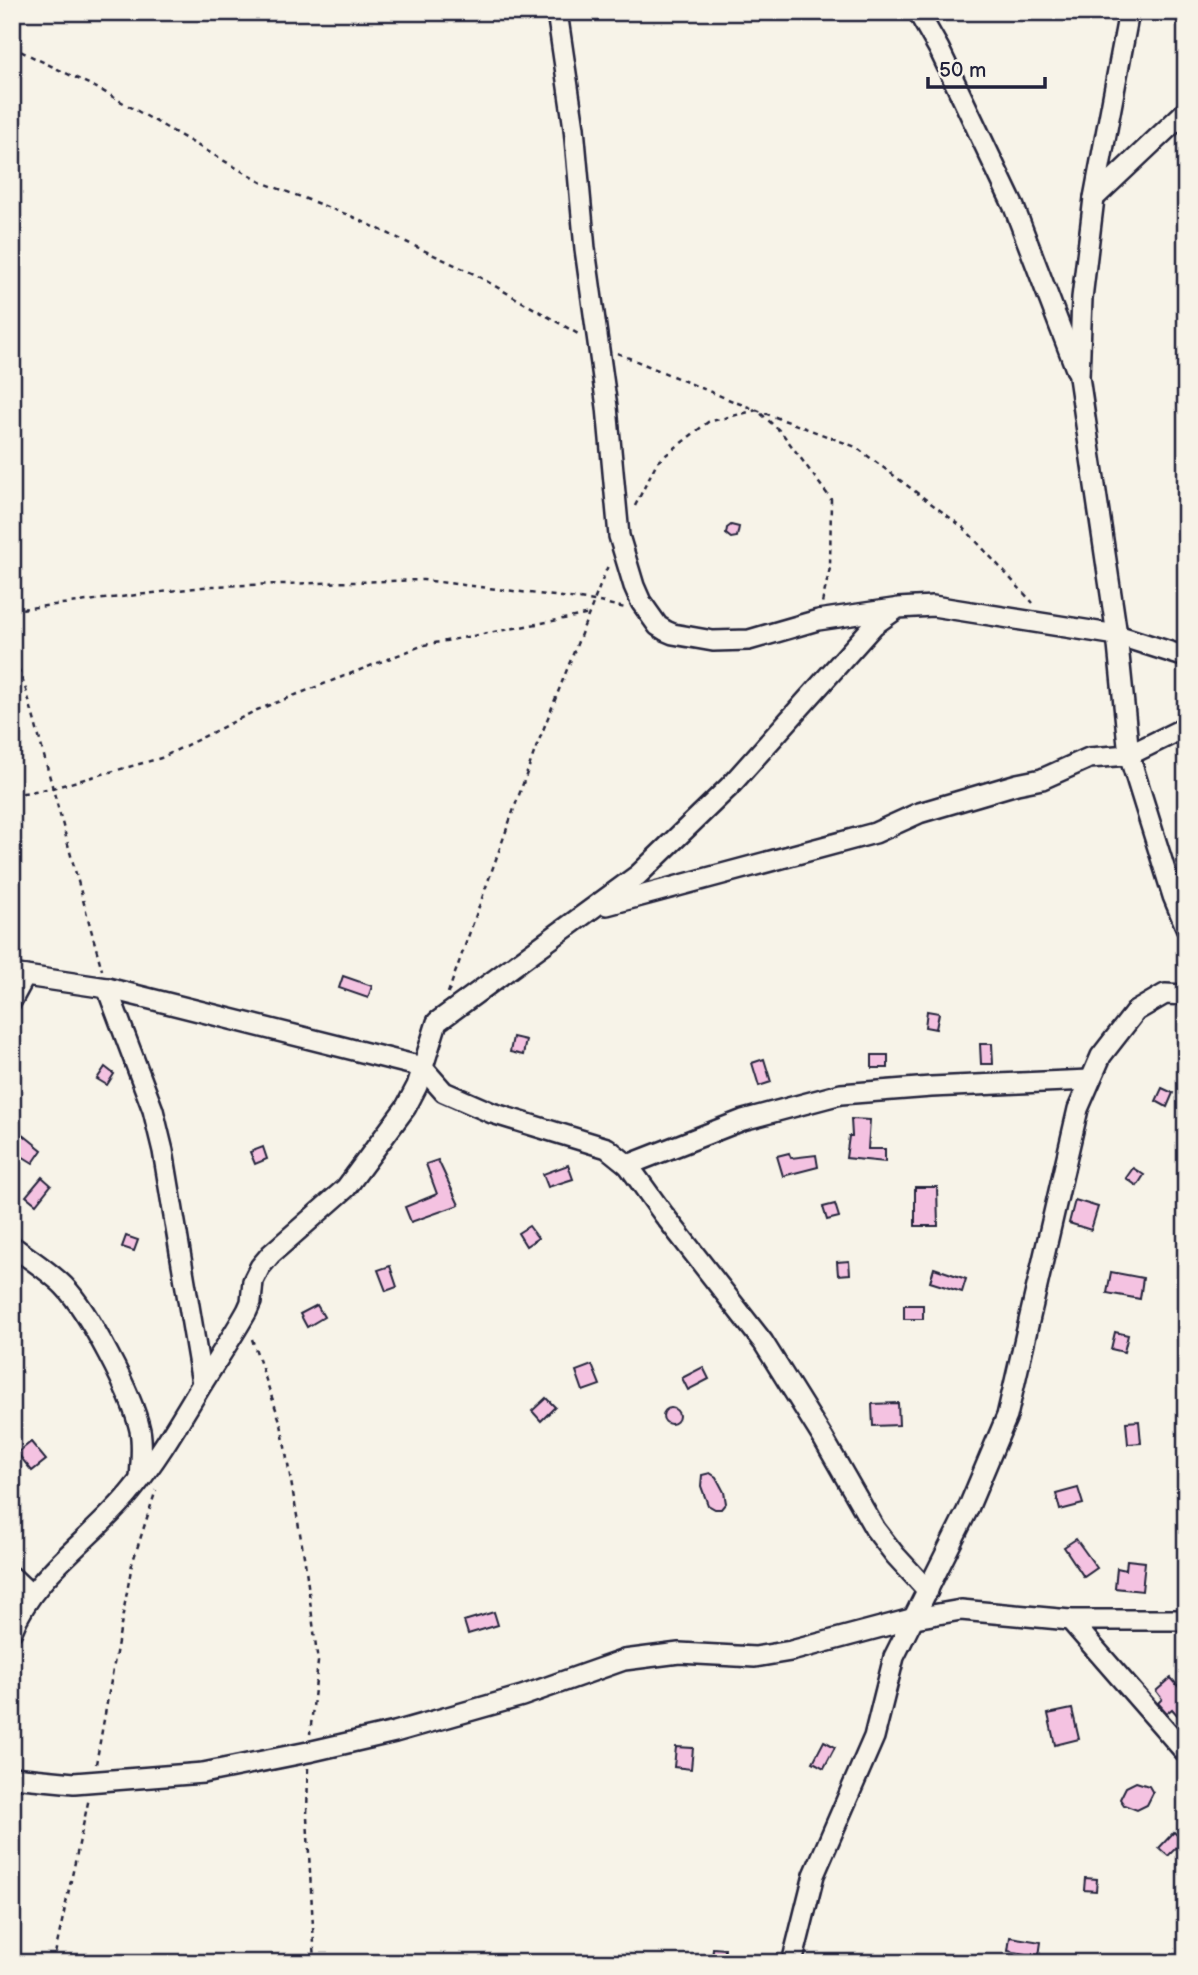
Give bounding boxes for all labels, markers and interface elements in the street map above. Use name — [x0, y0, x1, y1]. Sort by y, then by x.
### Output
scale bar — [928, 46, 1046, 90]
text: 50 m — [939, 58, 986, 83]

